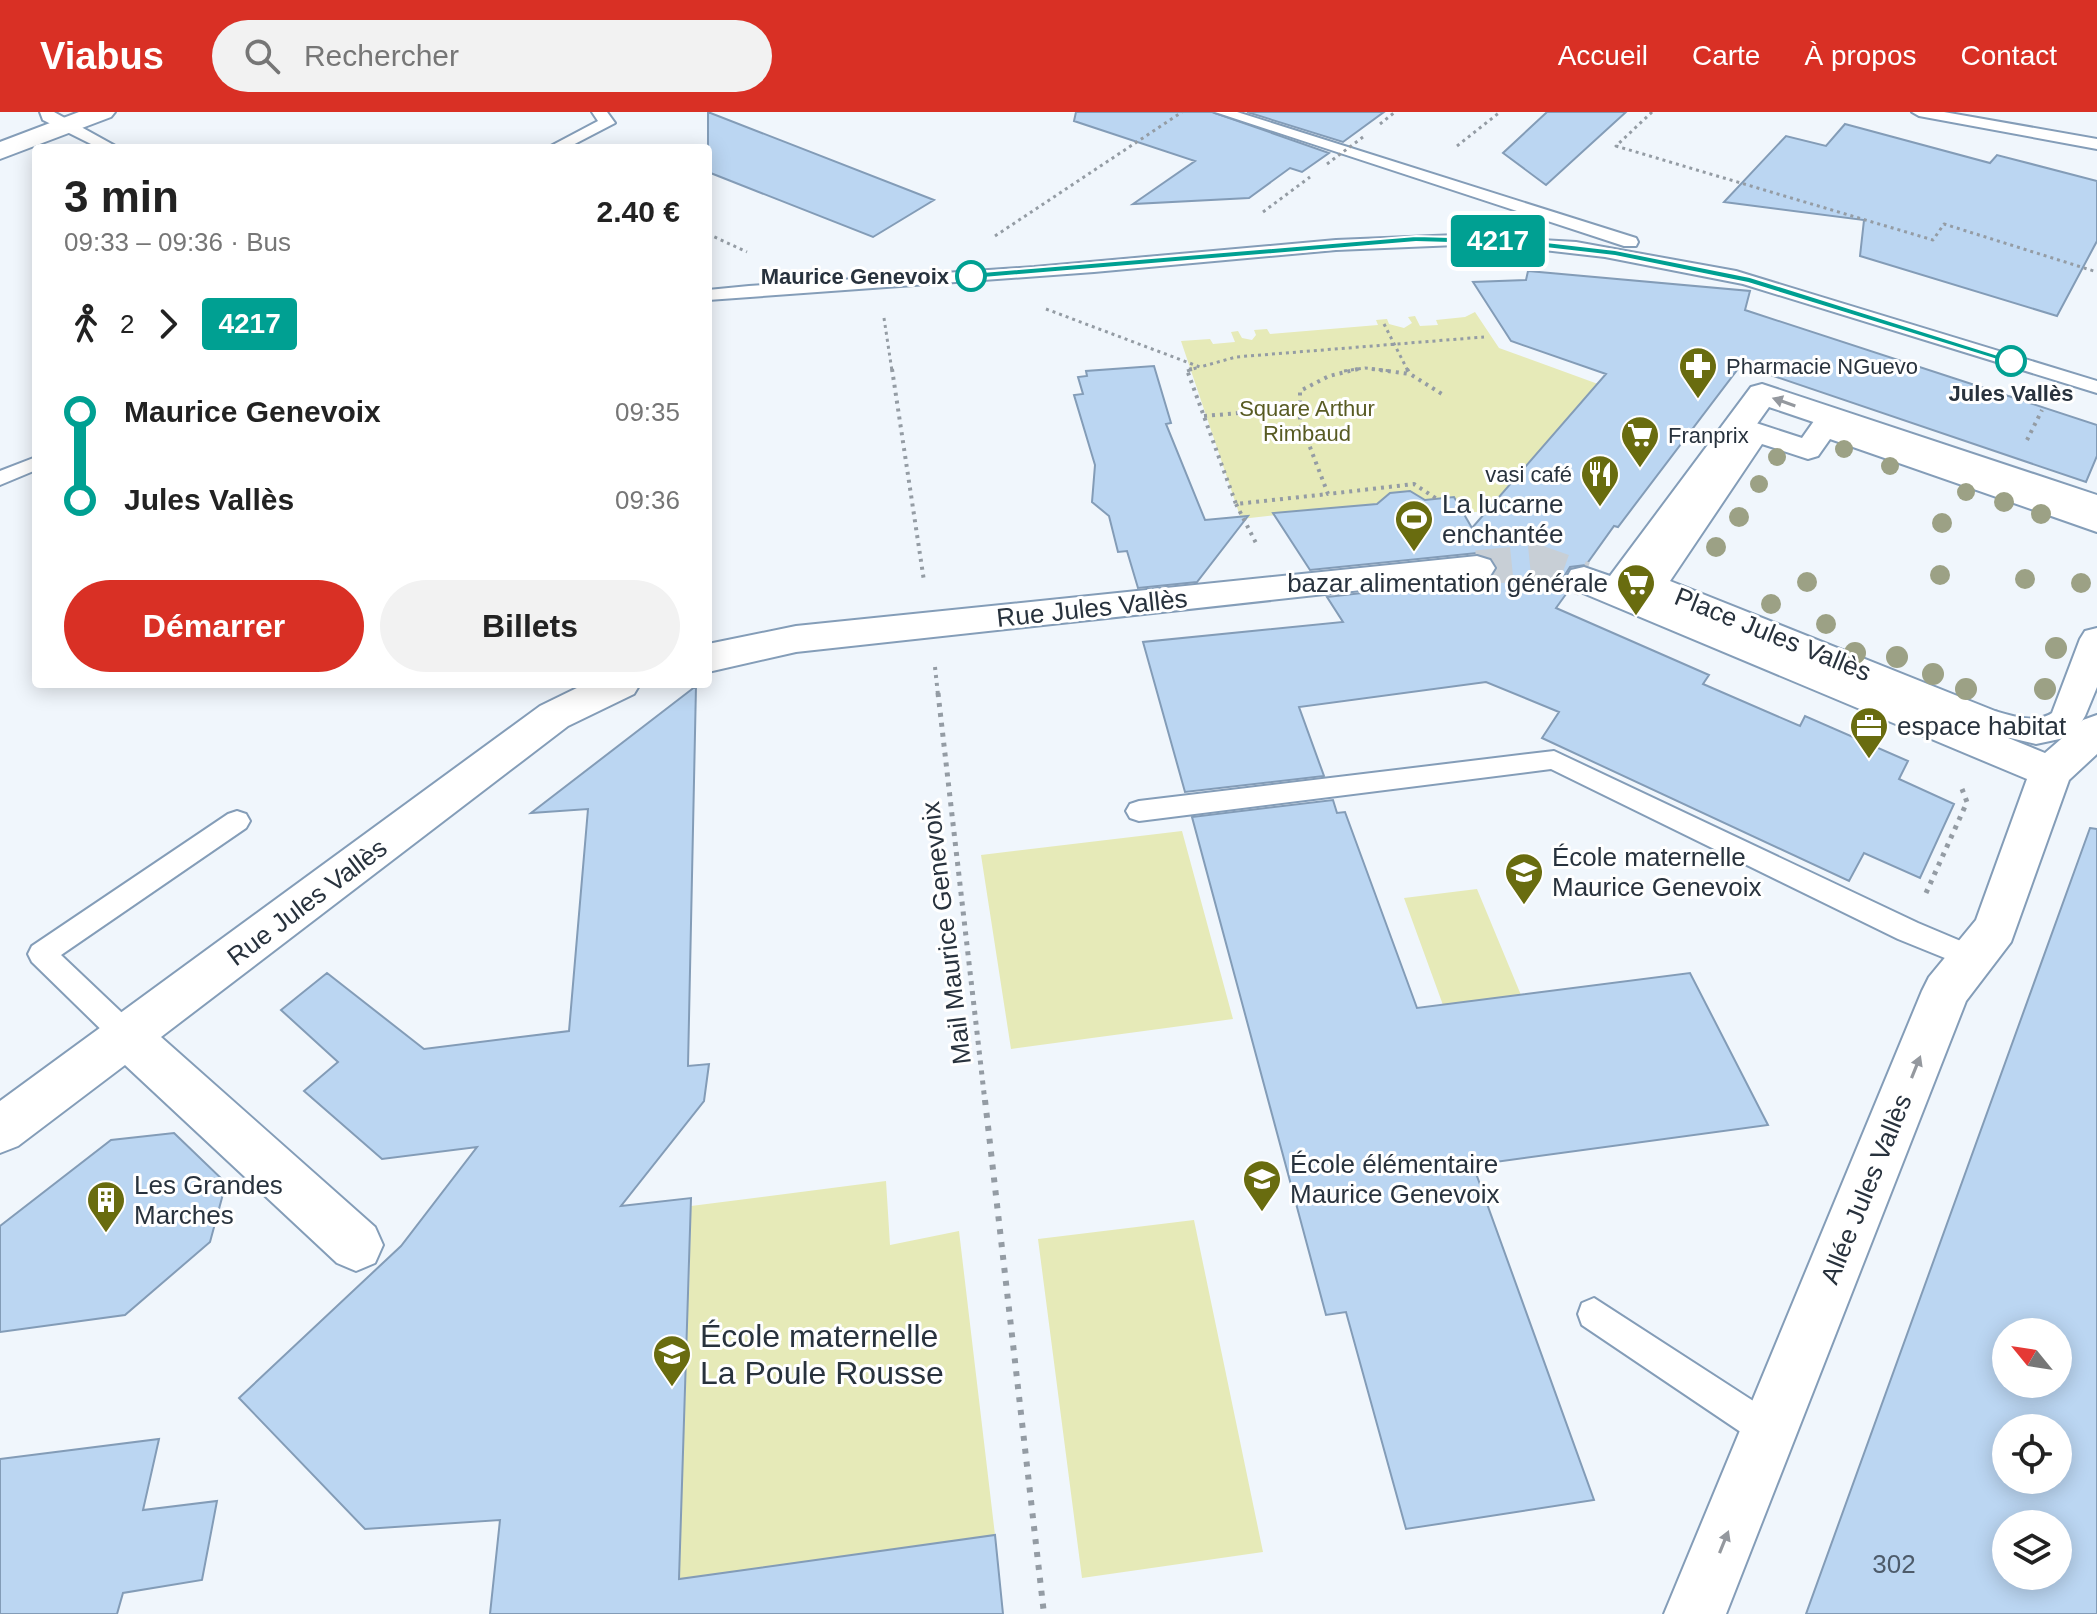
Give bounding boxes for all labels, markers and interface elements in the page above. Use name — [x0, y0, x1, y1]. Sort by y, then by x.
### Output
search box — [212, 20, 772, 92]
icon: search — [240, 34, 284, 78]
text: Viabus — [40, 35, 164, 77]
text: Rechercher — [304, 39, 459, 72]
text: Accueil — [1558, 40, 1648, 71]
text: Carte — [1692, 40, 1760, 71]
text: À propos — [1804, 40, 1917, 71]
text: Contact — [1961, 40, 2057, 71]
text: 3 min — [64, 172, 179, 221]
text: 2.40 € — [597, 195, 680, 228]
line badge: 4217 — [1442, 215, 1554, 267]
text: 4217 — [1467, 225, 1529, 256]
text: 09:33 – 09:36 · Bus — [64, 227, 291, 257]
marker: Maurice Genevoix — [956, 261, 986, 291]
place label: Maurice Genevoix — [761, 264, 950, 289]
icon: walk — [64, 302, 108, 346]
icon: forward — [146, 302, 190, 346]
text: 4217 — [218, 308, 281, 339]
text: 2 — [120, 309, 134, 339]
pharmacy icon: Pharmacie NGuevo — [1677, 345, 1719, 400]
marker: Jules Vallès — [1996, 346, 2026, 376]
place label: Pharmacie NGuevo — [1726, 354, 1918, 379]
place label: Jules Vallès — [1949, 381, 2073, 406]
text: Maurice Genevoix — [124, 395, 381, 428]
one-way arrow — [1772, 395, 1796, 407]
park label: Square Arthur Rimbaud — [1239, 396, 1375, 446]
text: 09:35 — [615, 397, 680, 427]
supermarket icon: Franprix — [1619, 414, 1661, 469]
place label: Franprix — [1668, 423, 1749, 448]
restaurant icon: vasi café — [1579, 453, 1621, 508]
place label: vasi café — [1485, 462, 1572, 487]
text: Jules Vallès — [124, 483, 294, 516]
text: 09:36 — [615, 485, 680, 515]
place label: La lucarne enchantée — [1442, 489, 1563, 549]
sports icon: La lucarne enchantée — [1393, 498, 1435, 553]
supermarket icon: bazar alimentation générale — [1615, 562, 1657, 617]
place label: bazar alimentation générale — [1287, 568, 1608, 598]
button: Démarrer — [64, 580, 364, 672]
button: Billets — [380, 580, 680, 672]
street label: Place Jules Vallès — [1670, 581, 1876, 687]
street label: Rue Jules Vallès — [995, 583, 1189, 633]
office icon: espace habitat — [1848, 705, 1890, 760]
place label: espace habitat — [1897, 711, 2067, 741]
street label: Mail Maurice Genevoix — [915, 800, 977, 1066]
street label: Rue Jules Vallès — [221, 832, 393, 972]
place label: École maternelle Maurice Genevoix — [1552, 842, 1762, 902]
school or university icon: École maternelle Maurice Genevoix — [1503, 851, 1545, 906]
one-way arrow — [1909, 1055, 1922, 1079]
street label: Allée Jules Vallès — [1814, 1090, 1918, 1288]
place label: École élémentaire Maurice Genevoix — [1290, 1149, 1500, 1209]
school or university icon: École élémentaire Maurice Genevoix — [1241, 1158, 1283, 1213]
place label: Les Grandes Marches — [134, 1170, 283, 1230]
building icon: Les Grandes Marches — [85, 1179, 127, 1234]
place label: École maternelle La Poule Rousse — [700, 1318, 944, 1391]
north arrow — [1992, 1318, 2072, 1398]
map controls — [1992, 1318, 2072, 1590]
school or university icon: École maternelle La Poule Rousse — [651, 1333, 693, 1388]
button: locate — [1992, 1414, 2072, 1494]
button: layers — [1992, 1510, 2072, 1590]
one-way arrow — [1718, 1530, 1731, 1554]
house number: 302 — [1872, 1549, 1916, 1579]

